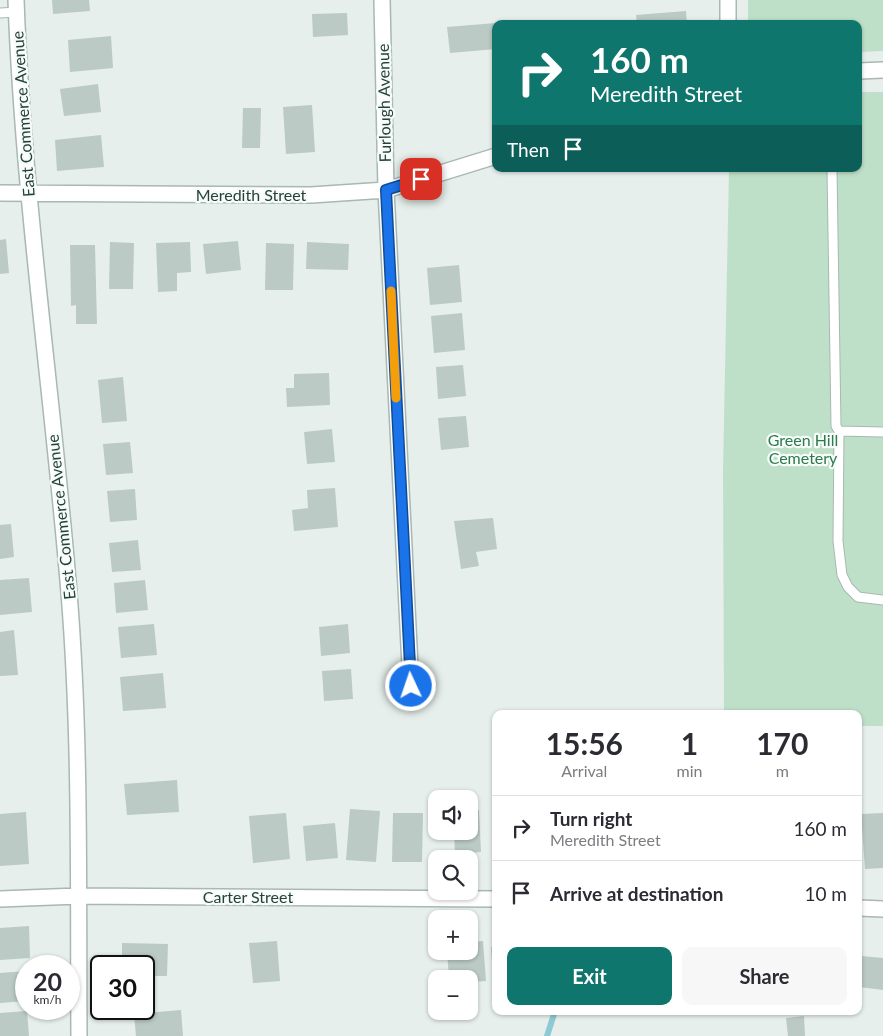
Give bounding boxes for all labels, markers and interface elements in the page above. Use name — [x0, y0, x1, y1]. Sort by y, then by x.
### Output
street label: East Commerce Avenue — [7, 30, 38, 198]
text: 160 m — [590, 38, 689, 80]
icon: right — [507, 40, 572, 105]
street label: Furlough Avenue — [373, 43, 394, 163]
text: Meredith Street — [590, 80, 742, 107]
icon: arrive — [559, 135, 587, 163]
text: Then — [507, 138, 549, 161]
pin — [400, 158, 442, 200]
icon: arrive — [407, 165, 435, 193]
street label: Meredith Street — [196, 185, 307, 204]
park label: Green Hill Cemetery — [768, 430, 838, 467]
street label: East Commerce Avenue — [42, 433, 79, 601]
position arrow — [384, 659, 436, 711]
text: 15:56 — [546, 725, 623, 761]
text: 1 — [681, 725, 698, 761]
text: 170 — [756, 725, 808, 761]
text: Arrival — [561, 761, 607, 780]
text: min — [677, 761, 703, 780]
text: m — [776, 761, 789, 780]
map controls — [428, 790, 478, 1020]
button: sound — [428, 790, 478, 840]
text: Turn right — [550, 807, 632, 830]
icon: right — [507, 814, 535, 842]
text: 160 m — [793, 817, 847, 840]
text: Meredith Street — [550, 830, 661, 849]
button: search — [428, 850, 478, 900]
icon: arrive — [507, 879, 535, 907]
text: Arrive at destination — [550, 882, 723, 905]
text: 10 m — [804, 882, 847, 905]
street label: Carter Street — [203, 887, 293, 906]
button: + — [428, 910, 478, 960]
button: Exit — [507, 947, 672, 1005]
button: Share — [682, 947, 847, 1005]
speed limit sign: 30 — [90, 955, 155, 1020]
text: 20 — [33, 966, 62, 996]
button: − — [428, 970, 478, 1020]
text: km/h — [33, 992, 62, 1007]

